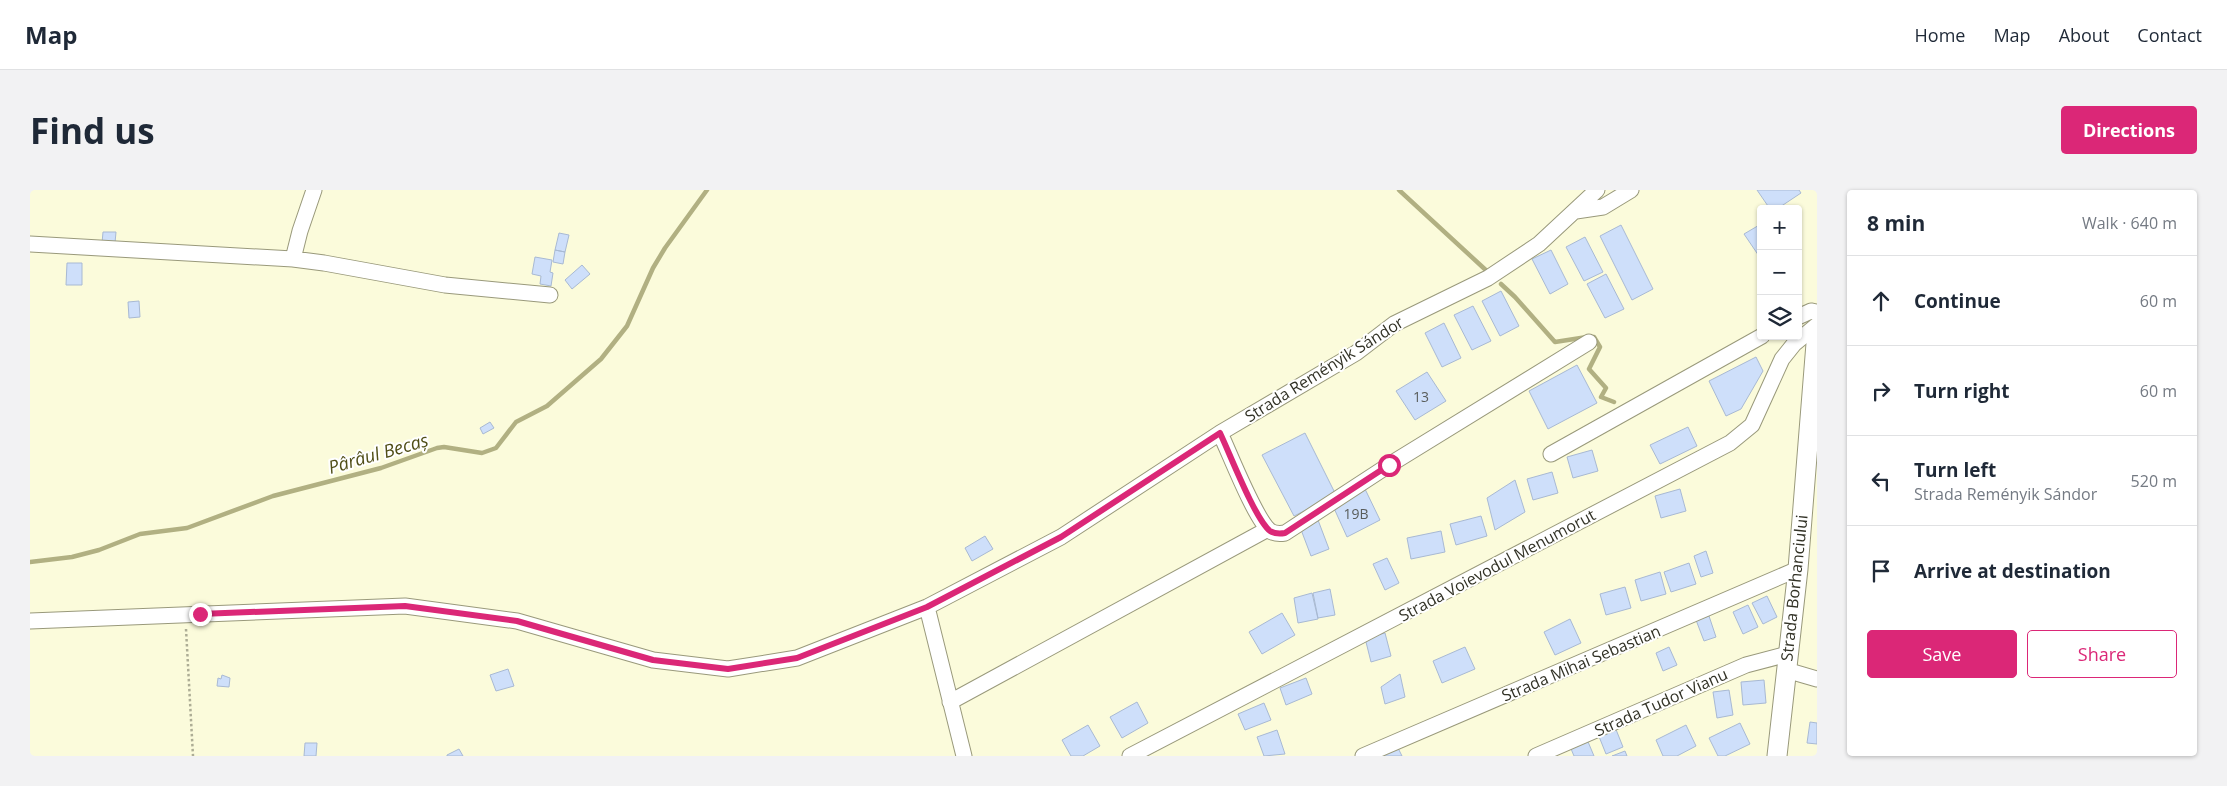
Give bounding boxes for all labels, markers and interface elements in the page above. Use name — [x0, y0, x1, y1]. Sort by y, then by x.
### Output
text: Map — [25, 18, 77, 51]
text: Home — [1915, 23, 1965, 47]
text: Map — [1993, 23, 2031, 47]
text: About — [2059, 23, 2109, 47]
text: Contact — [2137, 23, 2202, 47]
button: Directions — [2061, 106, 2197, 154]
text: Find us — [30, 107, 155, 154]
map controls — [1757, 205, 1802, 340]
button: + — [1757, 205, 1802, 250]
text: 8 min — [1867, 209, 1925, 237]
text: Walk · 640 m — [2082, 212, 2177, 234]
button: − — [1757, 250, 1802, 295]
icon: ahead — [1867, 287, 1895, 315]
text: Continue — [1914, 288, 2001, 314]
text: 60 m — [2140, 290, 2177, 312]
button: layers — [1757, 295, 1802, 340]
street label: Strada Reményik Sándor — [1240, 311, 1408, 427]
icon: right — [1867, 377, 1895, 405]
text: Turn right — [1914, 378, 2009, 404]
text: 60 m — [2140, 380, 2177, 402]
house number: 13 — [1413, 387, 1429, 406]
water label: Pârâul Becaș — [325, 427, 431, 479]
route start — [1378, 454, 1401, 477]
text: Turn left — [1914, 457, 1996, 483]
icon: left — [1867, 467, 1895, 495]
text: 520 m — [2131, 470, 2177, 492]
text: Strada Reményik Sándor — [1914, 483, 2097, 505]
house number: 19B — [1343, 504, 1369, 523]
street label: Strada Voievodul Menumorut — [1395, 504, 1599, 626]
street label: Strada Borhanciului — [1775, 514, 1813, 662]
icon: arrive — [1867, 557, 1895, 585]
text: Arrive at destination — [1914, 558, 2111, 584]
route end — [189, 603, 212, 626]
street label: Strada Mihai Sebastian — [1498, 620, 1664, 706]
button: Save — [1867, 630, 2017, 678]
button: Share — [2027, 630, 2177, 678]
street label: Strada Tudor Vianu — [1591, 663, 1731, 741]

